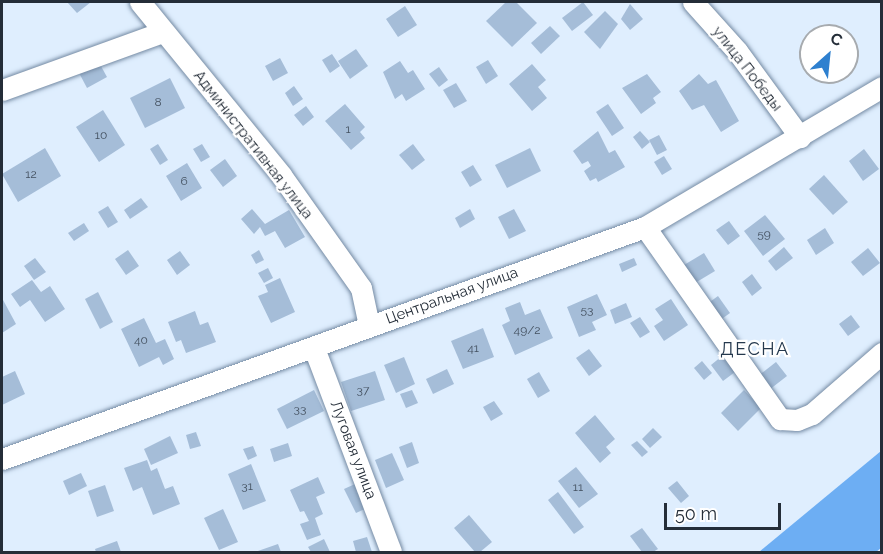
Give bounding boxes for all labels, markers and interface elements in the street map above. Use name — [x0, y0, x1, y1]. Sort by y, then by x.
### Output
street label: улица Победы — [708, 23, 786, 115]
north arrow — [799, 24, 859, 84]
text: С — [827, 28, 846, 50]
street label: Административная улица — [189, 67, 317, 223]
house number: 8 — [154, 96, 162, 110]
house number: 1 — [345, 123, 351, 137]
house number: 10 — [95, 129, 107, 143]
house number: 12 — [25, 168, 37, 182]
house number: 6 — [180, 175, 188, 189]
house number: 59 — [757, 228, 771, 242]
street label: Центральная улица — [383, 264, 521, 328]
house number: 53 — [581, 304, 593, 318]
house number: 49/2 — [514, 324, 540, 338]
house number: 40 — [134, 334, 148, 348]
district label: ДЕСНА — [720, 338, 790, 360]
house number: 41 — [467, 342, 479, 356]
house number: 37 — [357, 384, 369, 398]
street label: Луговая улица — [326, 398, 380, 502]
house number: 33 — [294, 403, 306, 417]
house number: 31 — [241, 480, 253, 494]
house number: 11 — [573, 481, 583, 495]
scale bar — [667, 491, 784, 529]
text: 50 m — [675, 503, 717, 524]

